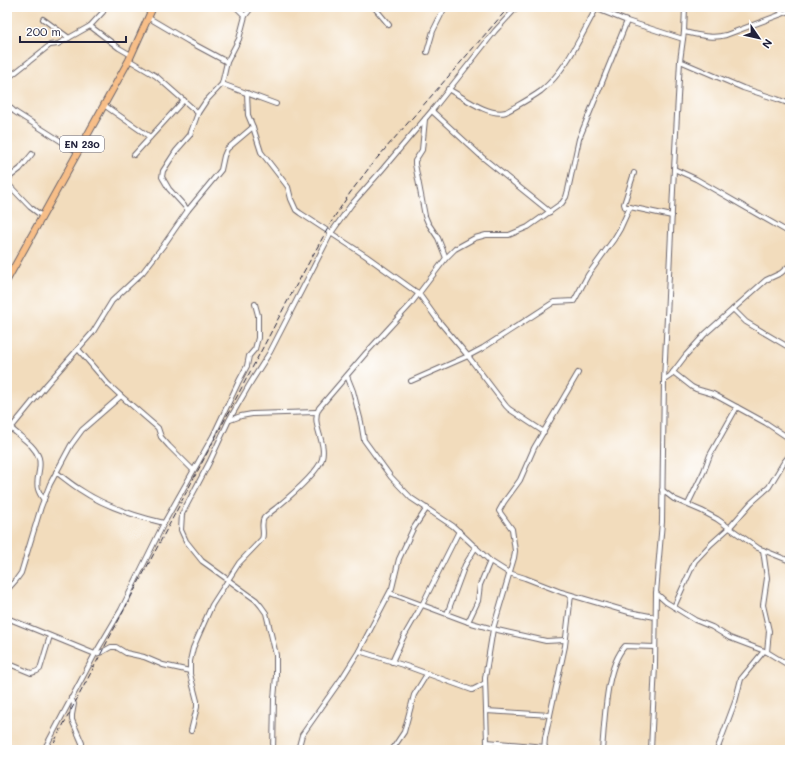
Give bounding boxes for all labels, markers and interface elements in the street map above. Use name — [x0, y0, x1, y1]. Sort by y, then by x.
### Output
scale bar — [20, 18, 126, 44]
north arrow — [739, 18, 779, 58]
text: 200 m — [26, 23, 61, 39]
text: N — [759, 36, 776, 52]
road number: EN 230 — [60, 136, 104, 152]

